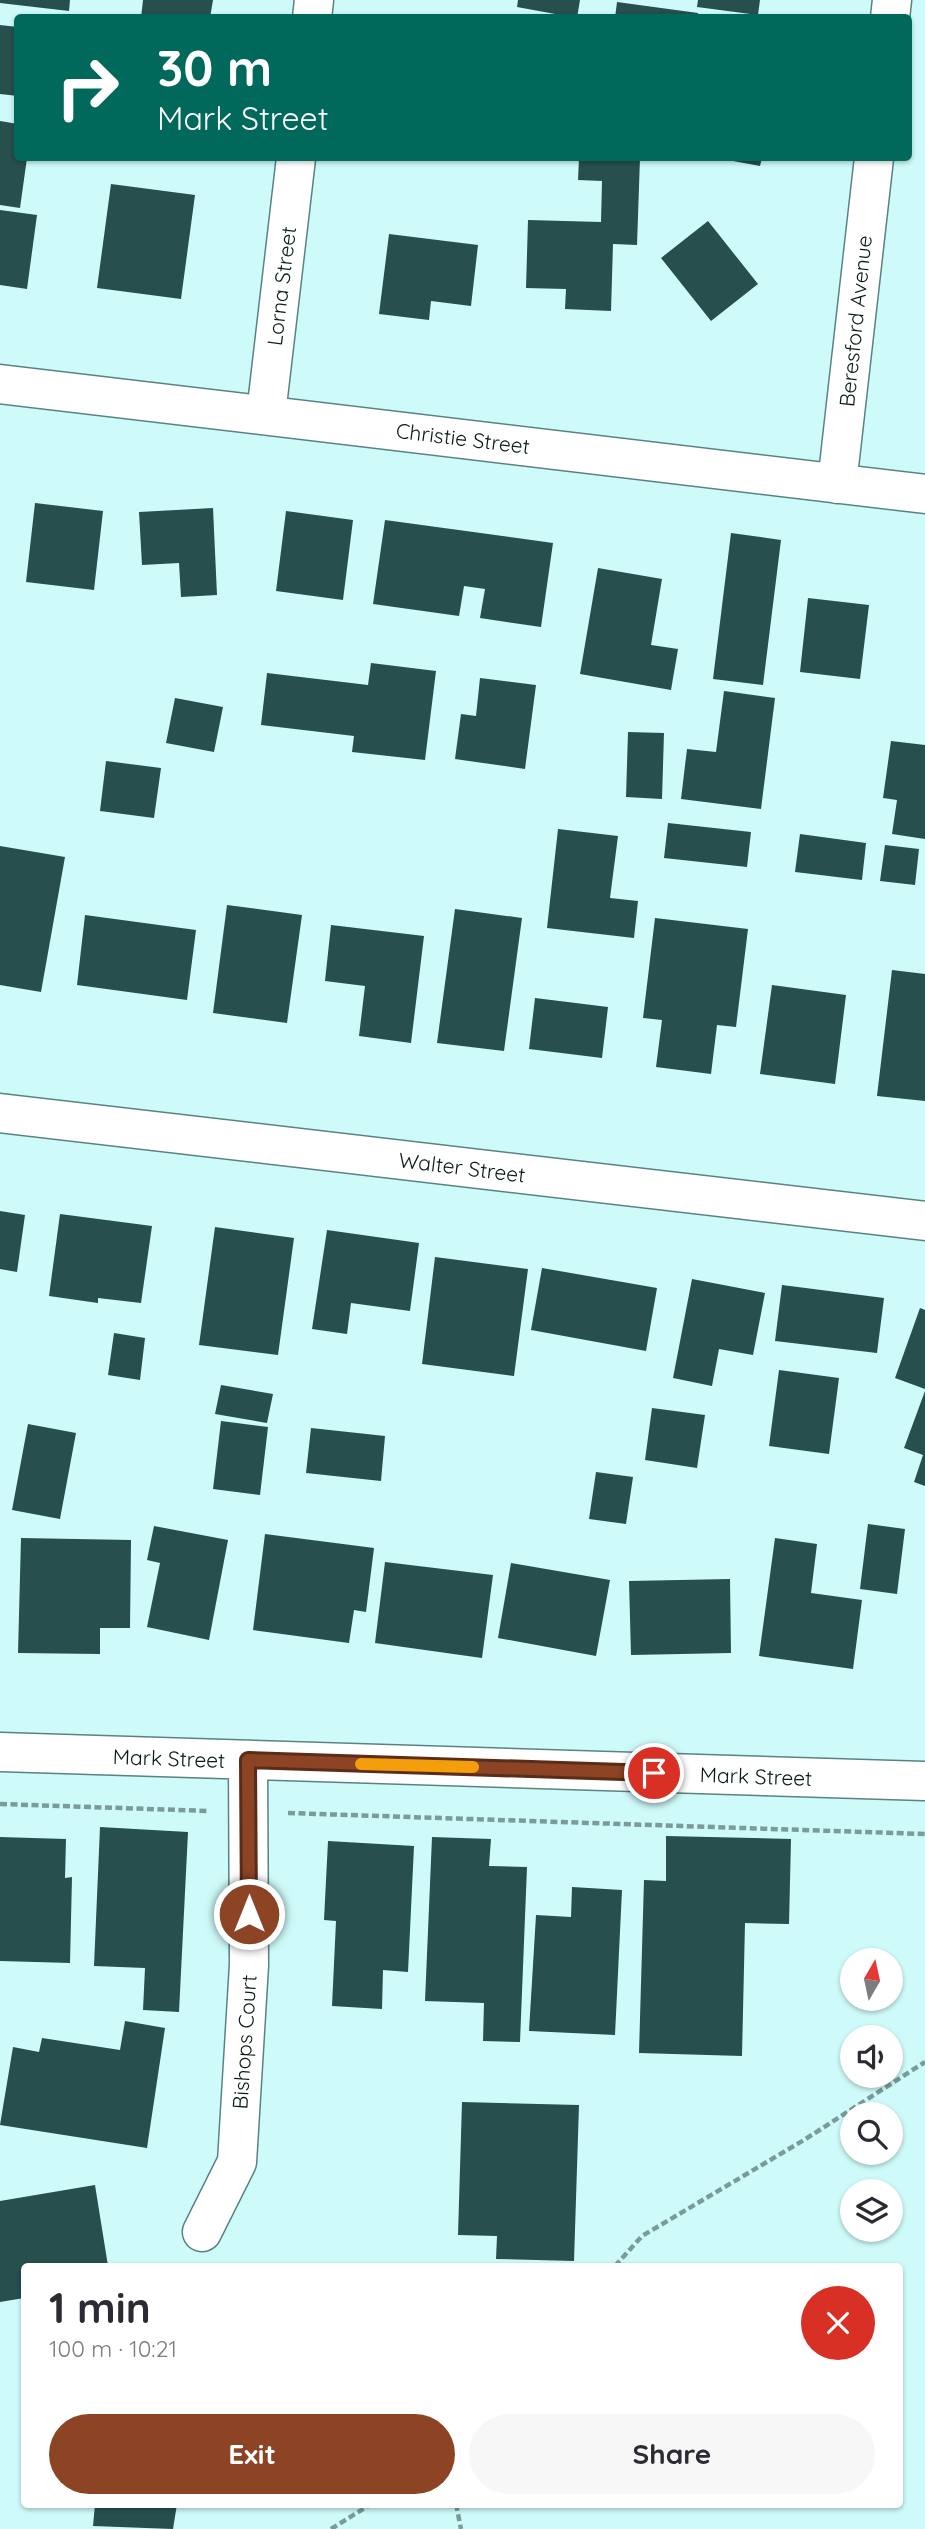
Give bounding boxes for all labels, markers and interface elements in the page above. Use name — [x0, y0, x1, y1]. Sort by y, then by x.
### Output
text: 30 m — [157, 37, 272, 98]
icon: right — [42, 42, 133, 133]
text: Mark Street — [157, 98, 329, 138]
street label: Lorna Street — [261, 225, 301, 347]
street label: Beresford Avenue — [833, 234, 877, 408]
street label: Christie Street — [395, 417, 531, 459]
street label: Walter Street — [397, 1146, 527, 1188]
street label: Mark Street — [112, 1743, 226, 1773]
pin — [624, 1743, 684, 1803]
icon: arrive — [635, 1754, 673, 1792]
street label: Mark Street — [699, 1761, 813, 1791]
position arrow — [212, 1877, 286, 1951]
north arrow — [840, 1948, 903, 2011]
map controls — [840, 1948, 903, 2242]
street label: Bishops Court — [226, 1974, 262, 2110]
button: sound — [840, 2025, 903, 2088]
button: search — [840, 2102, 903, 2165]
button: layers — [840, 2179, 903, 2242]
text: 1 min — [49, 2281, 151, 2334]
button: close — [801, 2286, 875, 2360]
text: 100 m · 10:21 — [49, 2334, 177, 2363]
button: Exit — [49, 2414, 455, 2494]
button: Share — [469, 2414, 875, 2494]

